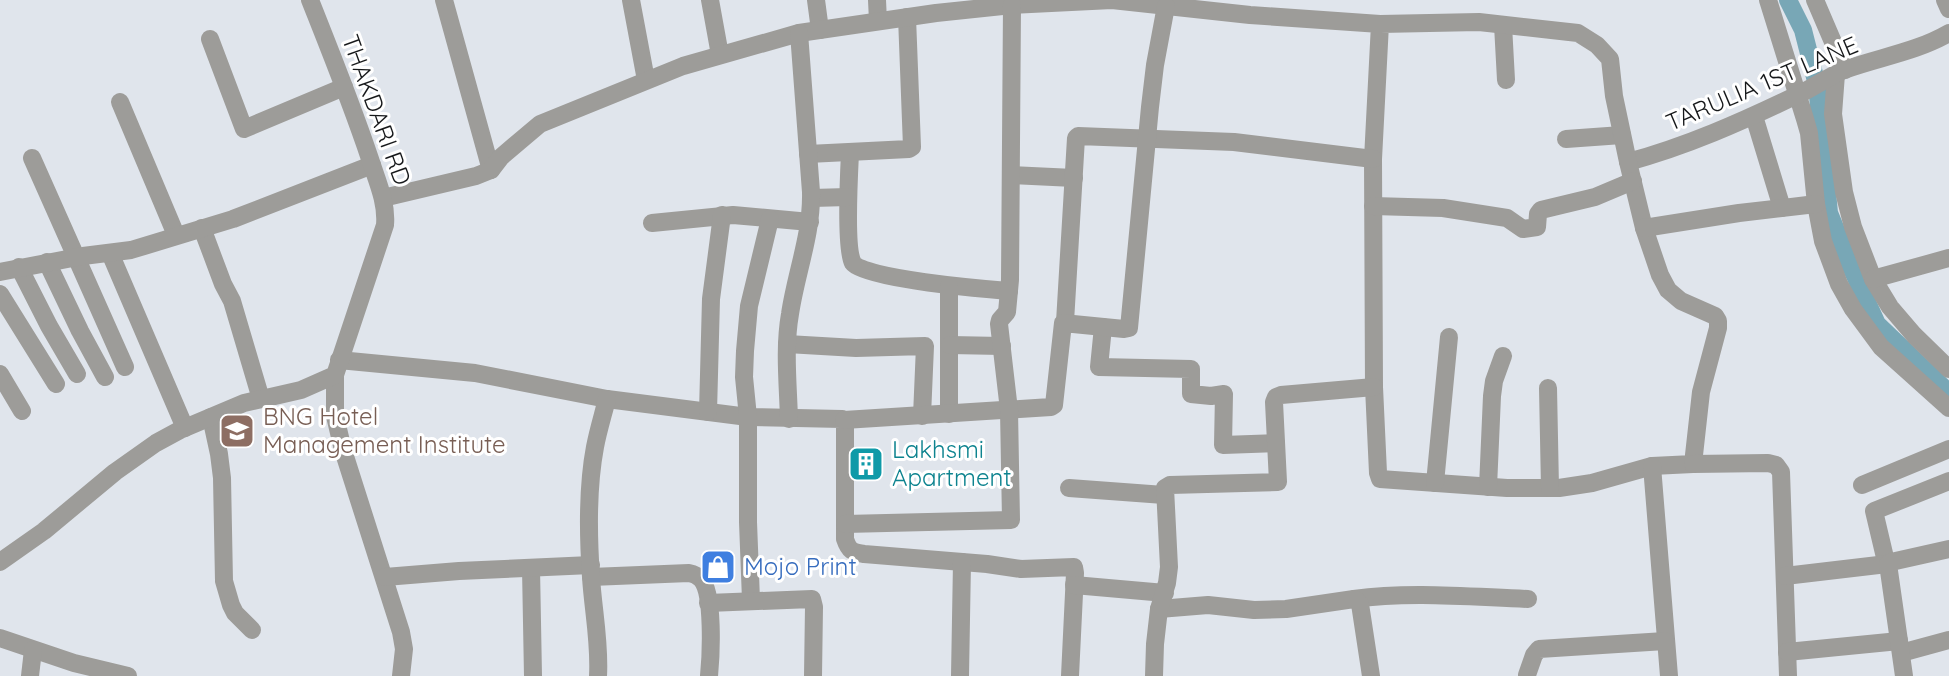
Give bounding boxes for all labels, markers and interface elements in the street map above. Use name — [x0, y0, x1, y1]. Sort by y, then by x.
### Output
street label: TARULIA 1ST LANE — [1661, 29, 1862, 137]
street label: THAKDARI RD — [336, 30, 418, 189]
place label: BNG Hotel Management Institute — [263, 401, 506, 459]
school or university icon: BNG Hotel Management Institute — [218, 412, 256, 450]
place label: Lakhsmi Apartment — [892, 434, 1011, 492]
building icon: Lakhsmi Apartment — [847, 445, 885, 483]
shop icon: Mojo Print — [699, 548, 737, 586]
place label: Mojo Print — [744, 551, 857, 581]

